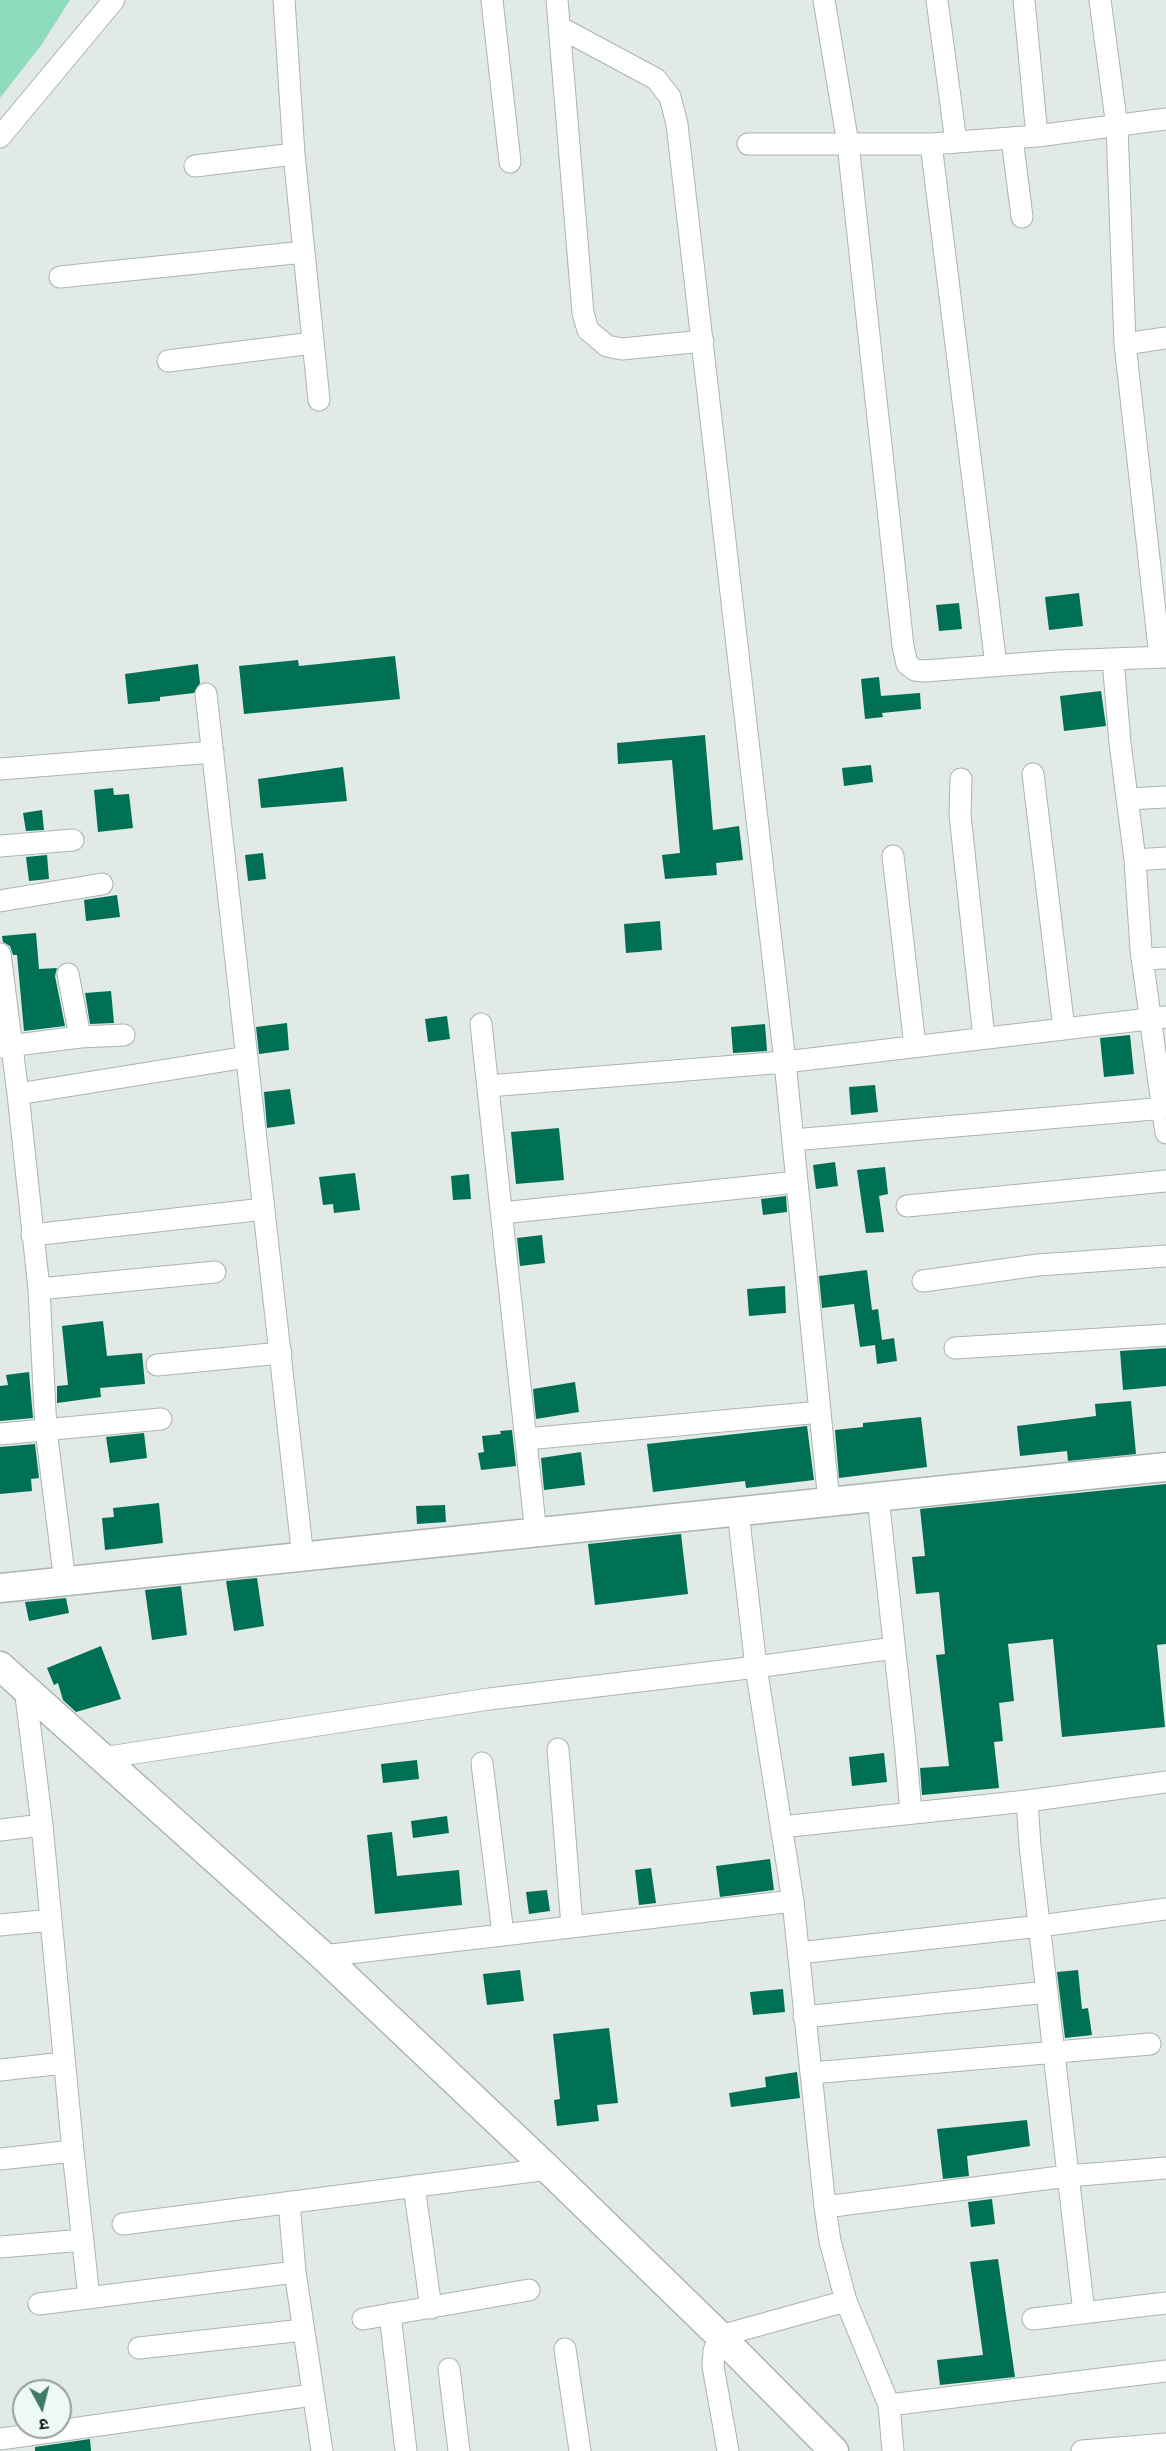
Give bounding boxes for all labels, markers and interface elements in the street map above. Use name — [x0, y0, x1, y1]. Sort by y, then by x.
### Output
north arrow — [12, 2379, 72, 2439]
text: उ — [38, 2413, 50, 2436]

